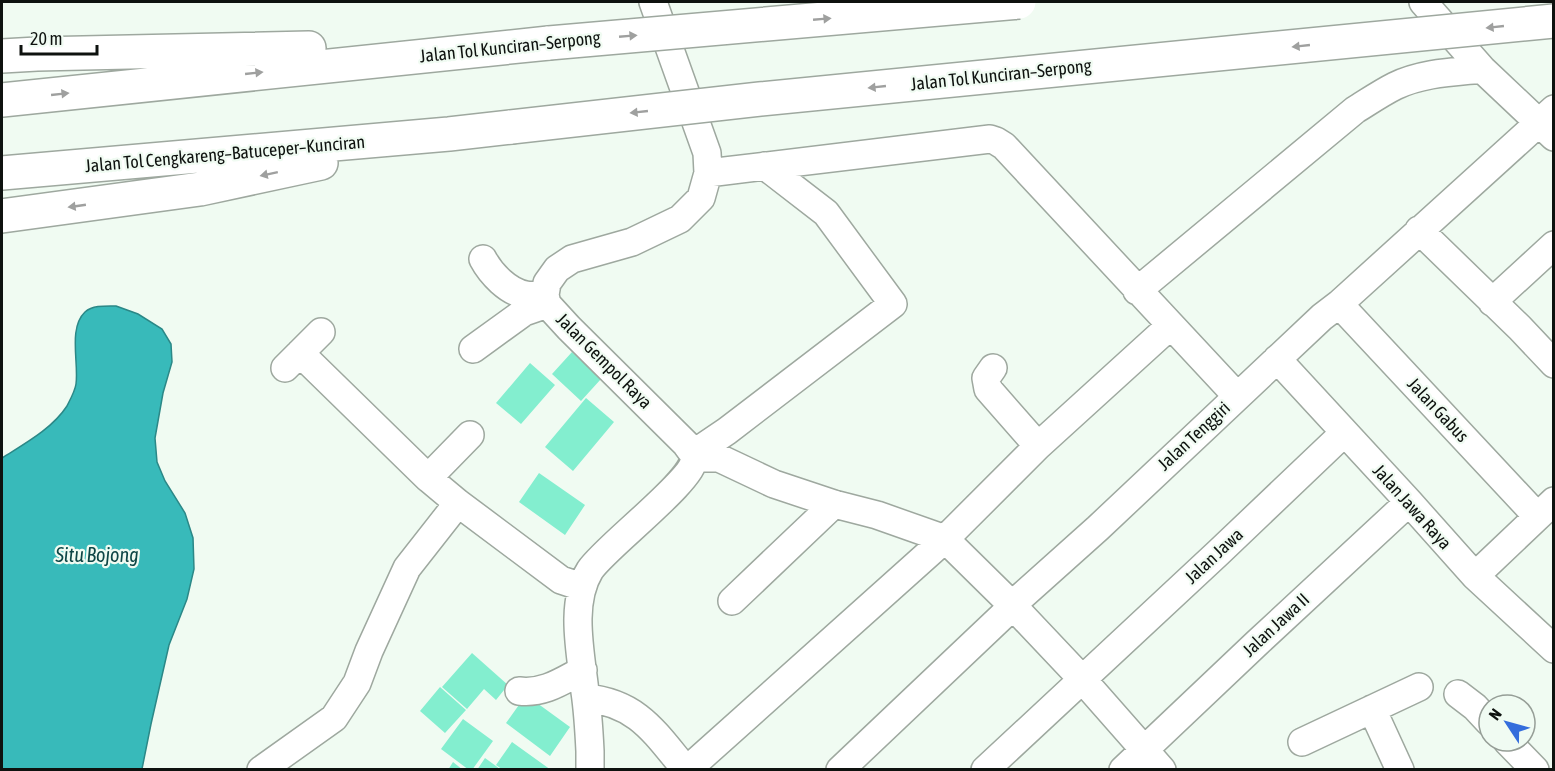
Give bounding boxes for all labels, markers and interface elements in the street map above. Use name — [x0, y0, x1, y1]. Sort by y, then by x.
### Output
one-way arrow — [812, 14, 831, 24]
scale bar — [21, 18, 98, 56]
one-way arrow — [1486, 22, 1505, 32]
street label: Jalan Tol Kunciran–Serpong — [419, 27, 602, 66]
text: 20 m — [30, 28, 62, 49]
one-way arrow — [618, 31, 637, 41]
one-way arrow — [1292, 41, 1311, 51]
street label: Jalan Tol Kunciran–Serpong — [910, 55, 1093, 94]
one-way arrow — [244, 69, 263, 78]
one-way arrow — [868, 82, 887, 92]
one-way arrow — [50, 89, 69, 99]
one-way arrow — [630, 107, 649, 117]
street label: Jalan Tol Cengkareng–Batuceper–Kunciran — [84, 131, 366, 176]
one-way arrow — [259, 170, 278, 179]
one-way arrow — [67, 201, 86, 210]
street label: Jalan Gempol Raya — [552, 309, 656, 413]
street label: Jalan Gabus — [1403, 373, 1473, 446]
street label: Jalan Tenggiri — [1153, 397, 1234, 474]
street label: Jalan Jawa Raya — [1369, 460, 1456, 553]
street label: Jalan Jawa — [1180, 524, 1247, 588]
water label: Situ Bojong — [54, 543, 139, 566]
street label: Jalan Jawa II — [1238, 589, 1313, 661]
north arrow — [1477, 693, 1537, 753]
text: N — [1485, 705, 1505, 723]

